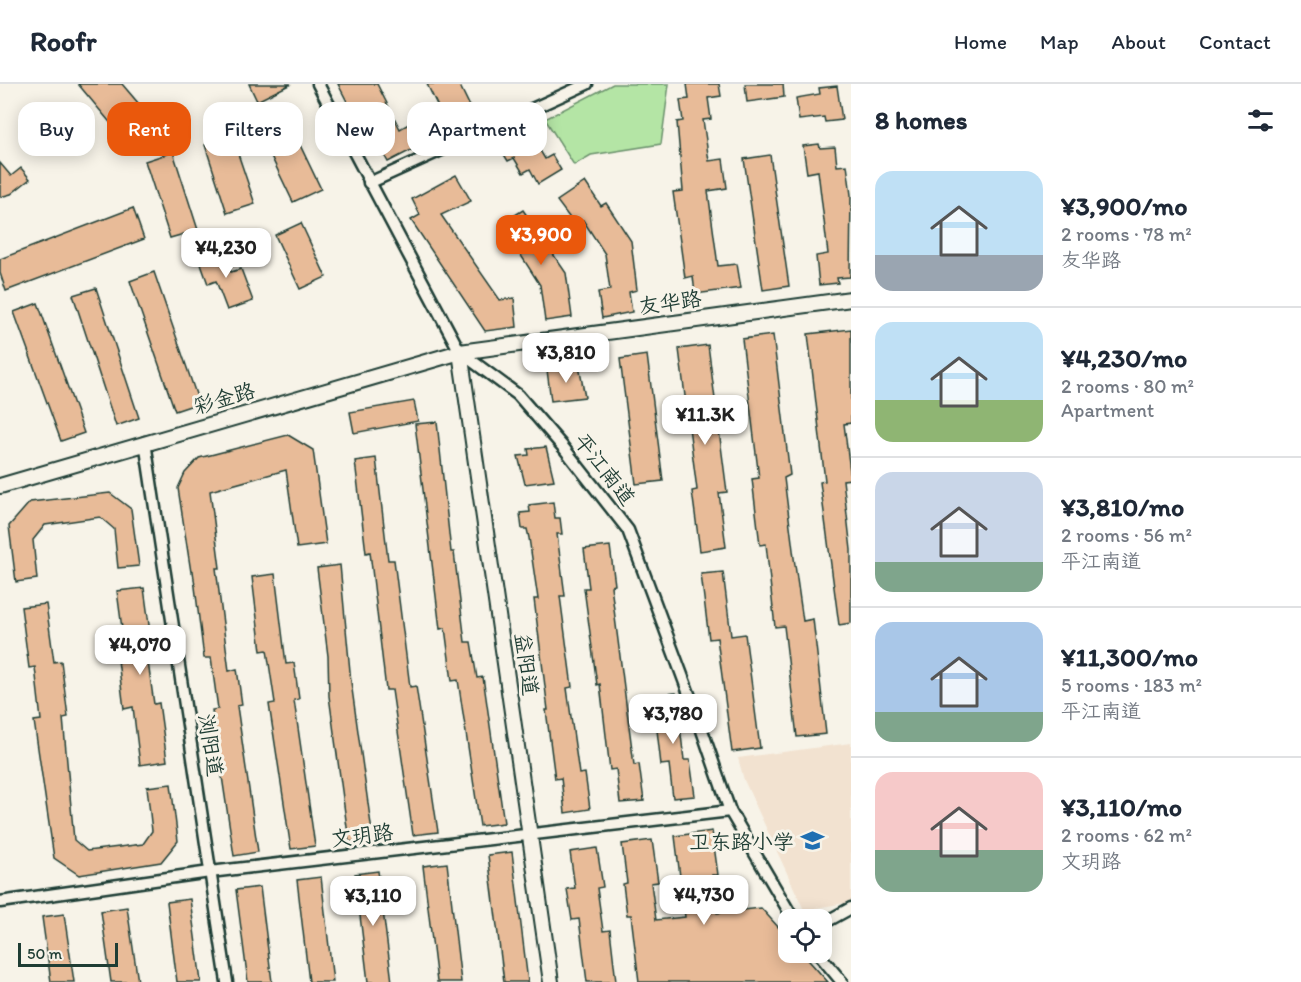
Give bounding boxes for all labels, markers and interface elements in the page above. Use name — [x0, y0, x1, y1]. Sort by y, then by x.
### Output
text: Roofr — [30, 24, 96, 58]
text: Home — [954, 29, 1007, 54]
text: Map — [1040, 29, 1079, 54]
text: About — [1112, 29, 1166, 54]
text: Contact — [1199, 29, 1271, 54]
chip: Buy — [18, 102, 95, 156]
chip: Rent — [107, 102, 191, 156]
chip: Filters — [203, 102, 303, 156]
chip: New — [315, 102, 395, 156]
chip: Apartment — [407, 102, 547, 156]
text: 8 homes — [875, 104, 967, 136]
icon: filters — [1244, 104, 1277, 137]
text: ¥3,900/mo — [1061, 190, 1188, 222]
icon: home — [923, 195, 995, 267]
pin: ¥3,900 — [492, 215, 590, 266]
text: ¥3,900 — [510, 222, 572, 246]
text: 2 rooms · 78 m² — [1061, 222, 1192, 246]
pin: ¥4,230 — [177, 228, 275, 279]
text: ¥4,230 — [195, 235, 257, 259]
text: 友华路 — [1061, 248, 1121, 272]
street label: 友华路 — [637, 285, 703, 319]
pin: ¥3,810 — [517, 333, 615, 384]
text: ¥3,810 — [536, 340, 596, 364]
text: ¥4,230/mo — [1061, 342, 1187, 374]
icon: home — [923, 346, 995, 418]
text: 2 rooms · 80 m² — [1061, 374, 1194, 398]
street label: 彩金路 — [190, 377, 258, 419]
pin: ¥11.3K — [656, 395, 754, 446]
text: Apartment — [1061, 398, 1154, 422]
text: ¥11.3K — [676, 402, 734, 426]
street label: 平江南道 — [569, 428, 641, 510]
text: ¥3,810/mo — [1061, 491, 1184, 523]
icon: home — [923, 496, 995, 568]
text: 2 rooms · 56 m² — [1061, 523, 1192, 547]
text: 平江南道 — [1061, 549, 1141, 573]
pin: ¥4,070 — [91, 625, 189, 676]
street label: 益阳道 — [510, 631, 544, 697]
text: ¥4,070 — [109, 632, 171, 656]
text: ¥11,300/mo — [1061, 641, 1198, 673]
icon: home — [923, 646, 995, 718]
text: 5 rooms · 183 m² — [1061, 673, 1202, 697]
pin: ¥3,780 — [624, 694, 722, 745]
text: 平江南道 — [1061, 699, 1141, 723]
text: ¥3,780 — [643, 701, 703, 725]
street label: 浏阳道 — [194, 712, 228, 778]
text: ¥3,110/mo — [1061, 791, 1182, 823]
icon: home — [923, 796, 995, 868]
street label: 文玥路 — [329, 819, 395, 851]
text: 2 rooms · 62 m² — [1061, 823, 1192, 847]
school or university icon: 卫东路小学 — [799, 828, 825, 854]
place label: 卫东路小学 — [689, 829, 794, 854]
text: 文玥路 — [1061, 849, 1121, 873]
pin: ¥4,730 — [655, 875, 753, 926]
pin: ¥3,110 — [324, 876, 422, 927]
text: ¥4,730 — [673, 882, 735, 906]
text: ¥3,110 — [344, 883, 402, 907]
map controls — [778, 909, 832, 963]
button: locate — [778, 909, 832, 963]
scale bar — [18, 940, 118, 968]
text: 50 m — [27, 944, 62, 963]

